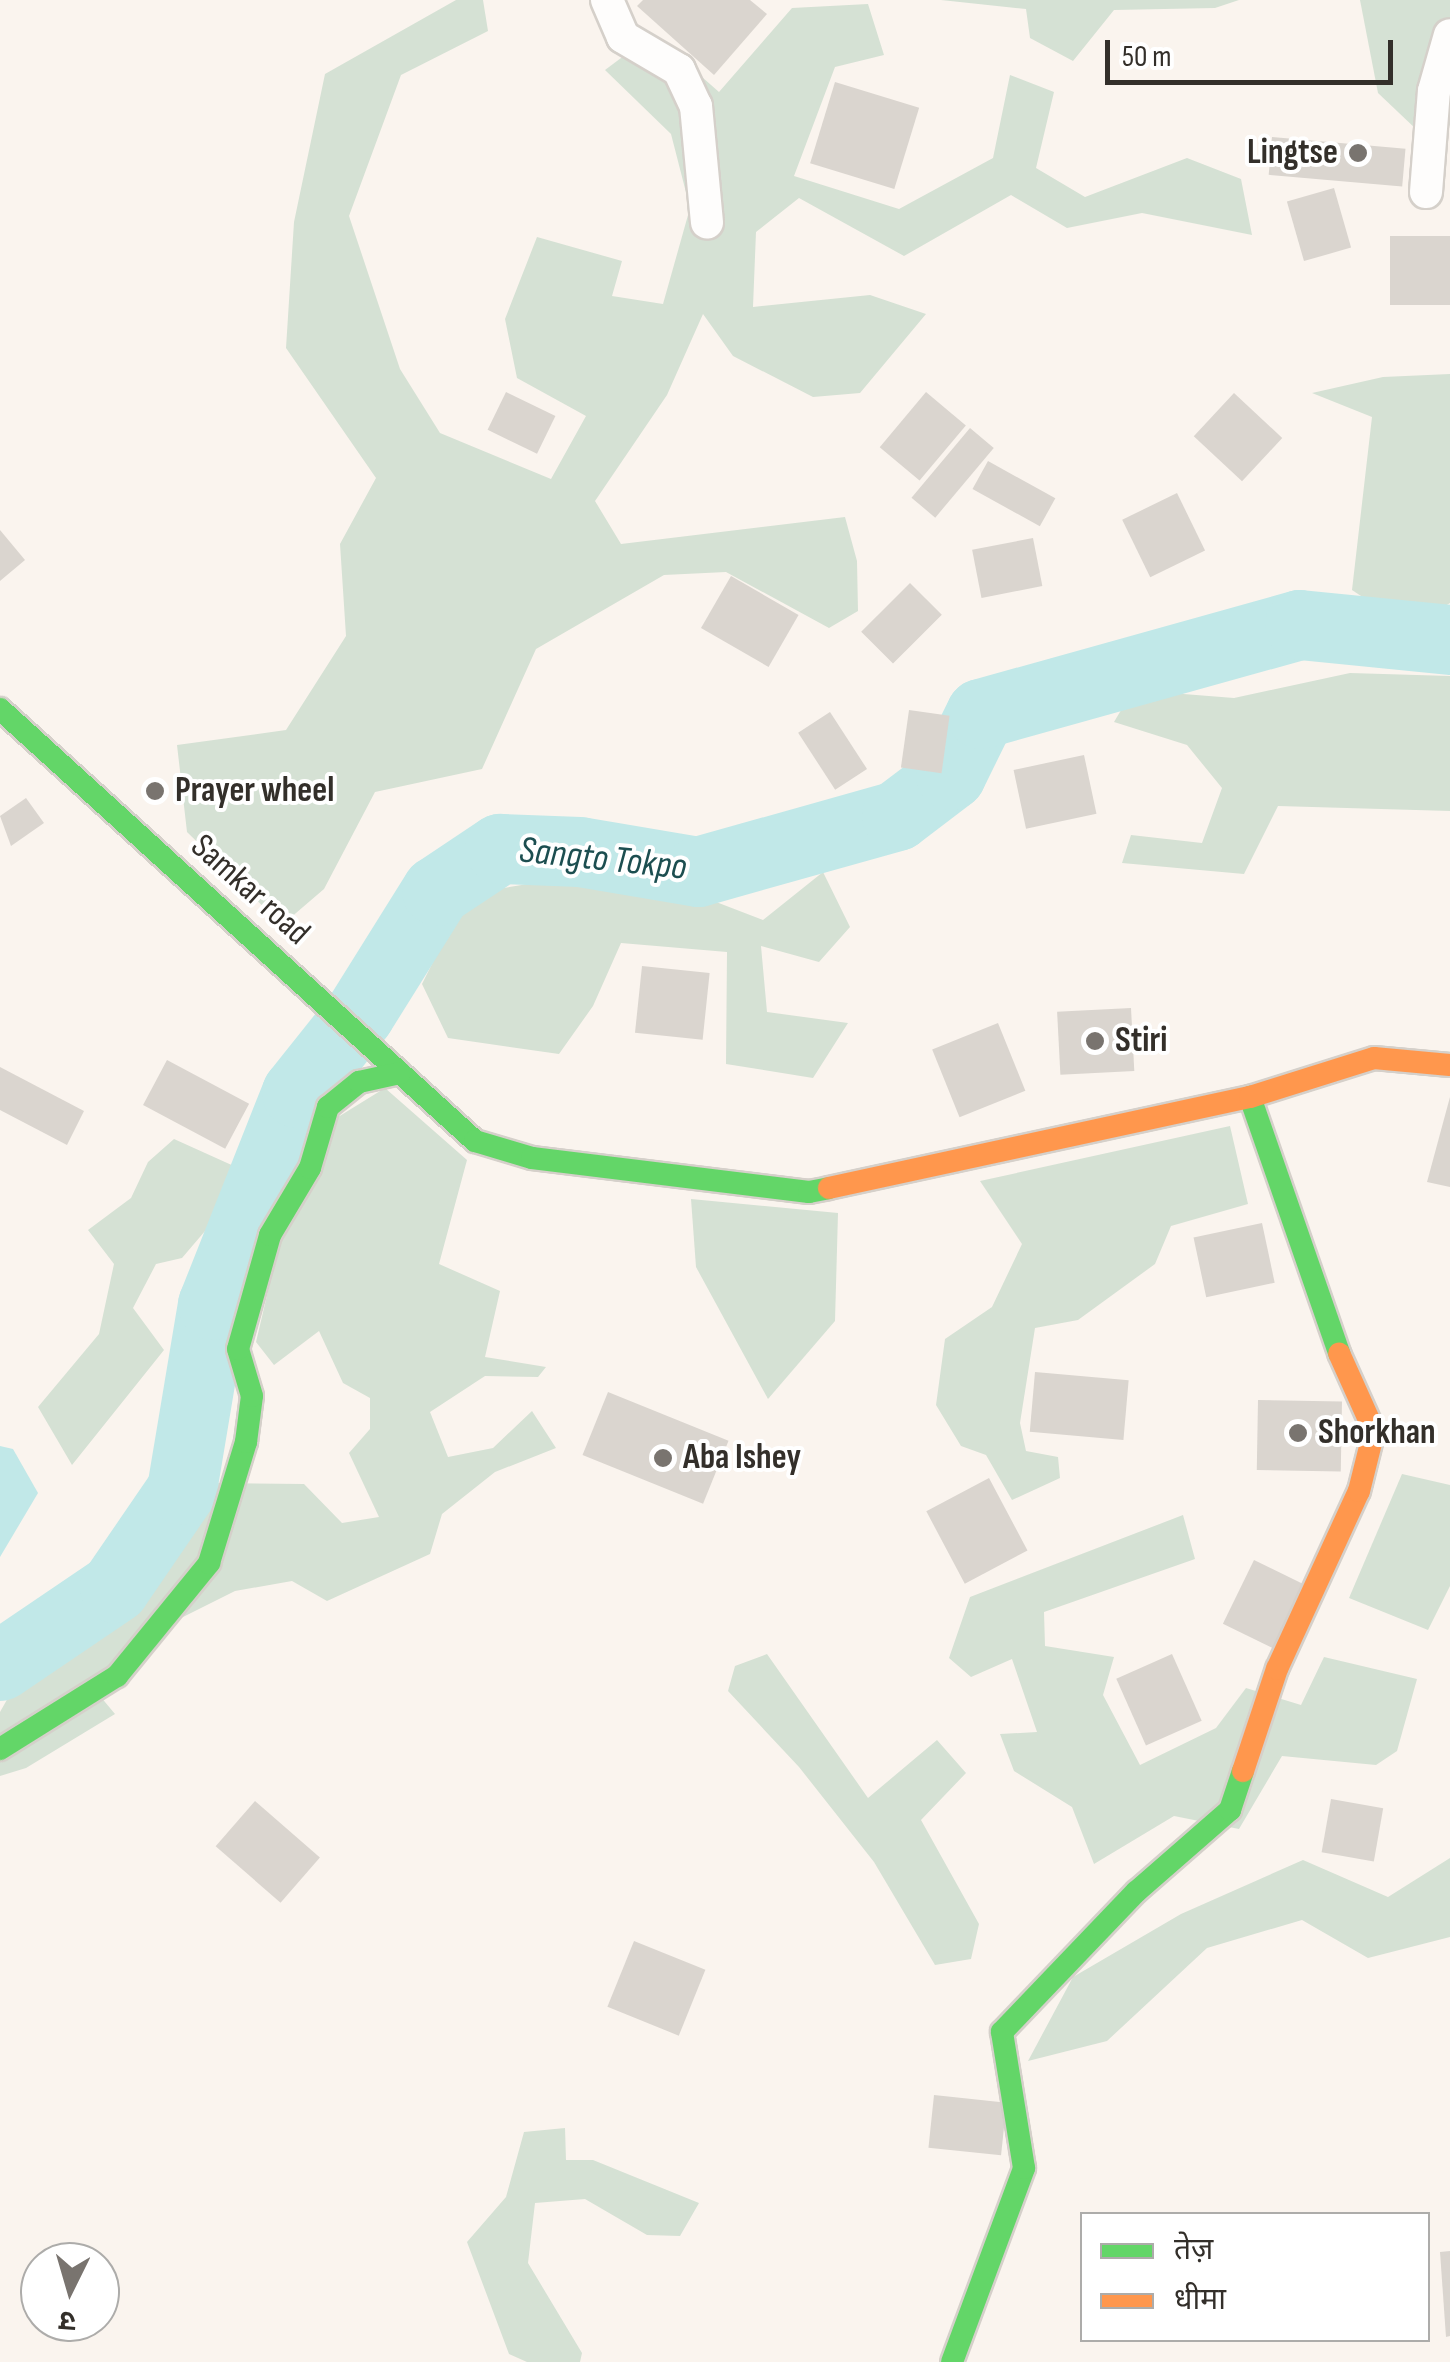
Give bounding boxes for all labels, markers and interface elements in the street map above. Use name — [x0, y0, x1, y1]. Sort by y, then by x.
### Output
scale bar — [1110, 20, 1398, 82]
text: 50 m — [1122, 39, 1171, 75]
place label: Lingtse — [1247, 132, 1338, 174]
marker: Lingtse — [1347, 142, 1369, 164]
place label: Prayer wheel — [175, 770, 334, 812]
marker: Prayer wheel — [144, 780, 166, 802]
street label: Samkar road — [182, 826, 318, 954]
water label: Sangto Tokpo — [517, 828, 689, 890]
place label: Stiri — [1115, 1020, 1167, 1062]
marker: Stiri — [1084, 1030, 1106, 1052]
place label: Shorkhan — [1318, 1412, 1436, 1454]
marker: Shorkhan — [1287, 1422, 1309, 1444]
place label: Aba Ishey — [683, 1437, 801, 1479]
marker: Aba Ishey — [652, 1447, 674, 1469]
legend — [1080, 2212, 1430, 2342]
text: तेज़ — [1174, 2232, 1213, 2268]
north arrow — [20, 2242, 120, 2342]
text: धीमा — [1174, 2282, 1226, 2318]
text: उ — [58, 2303, 77, 2338]

